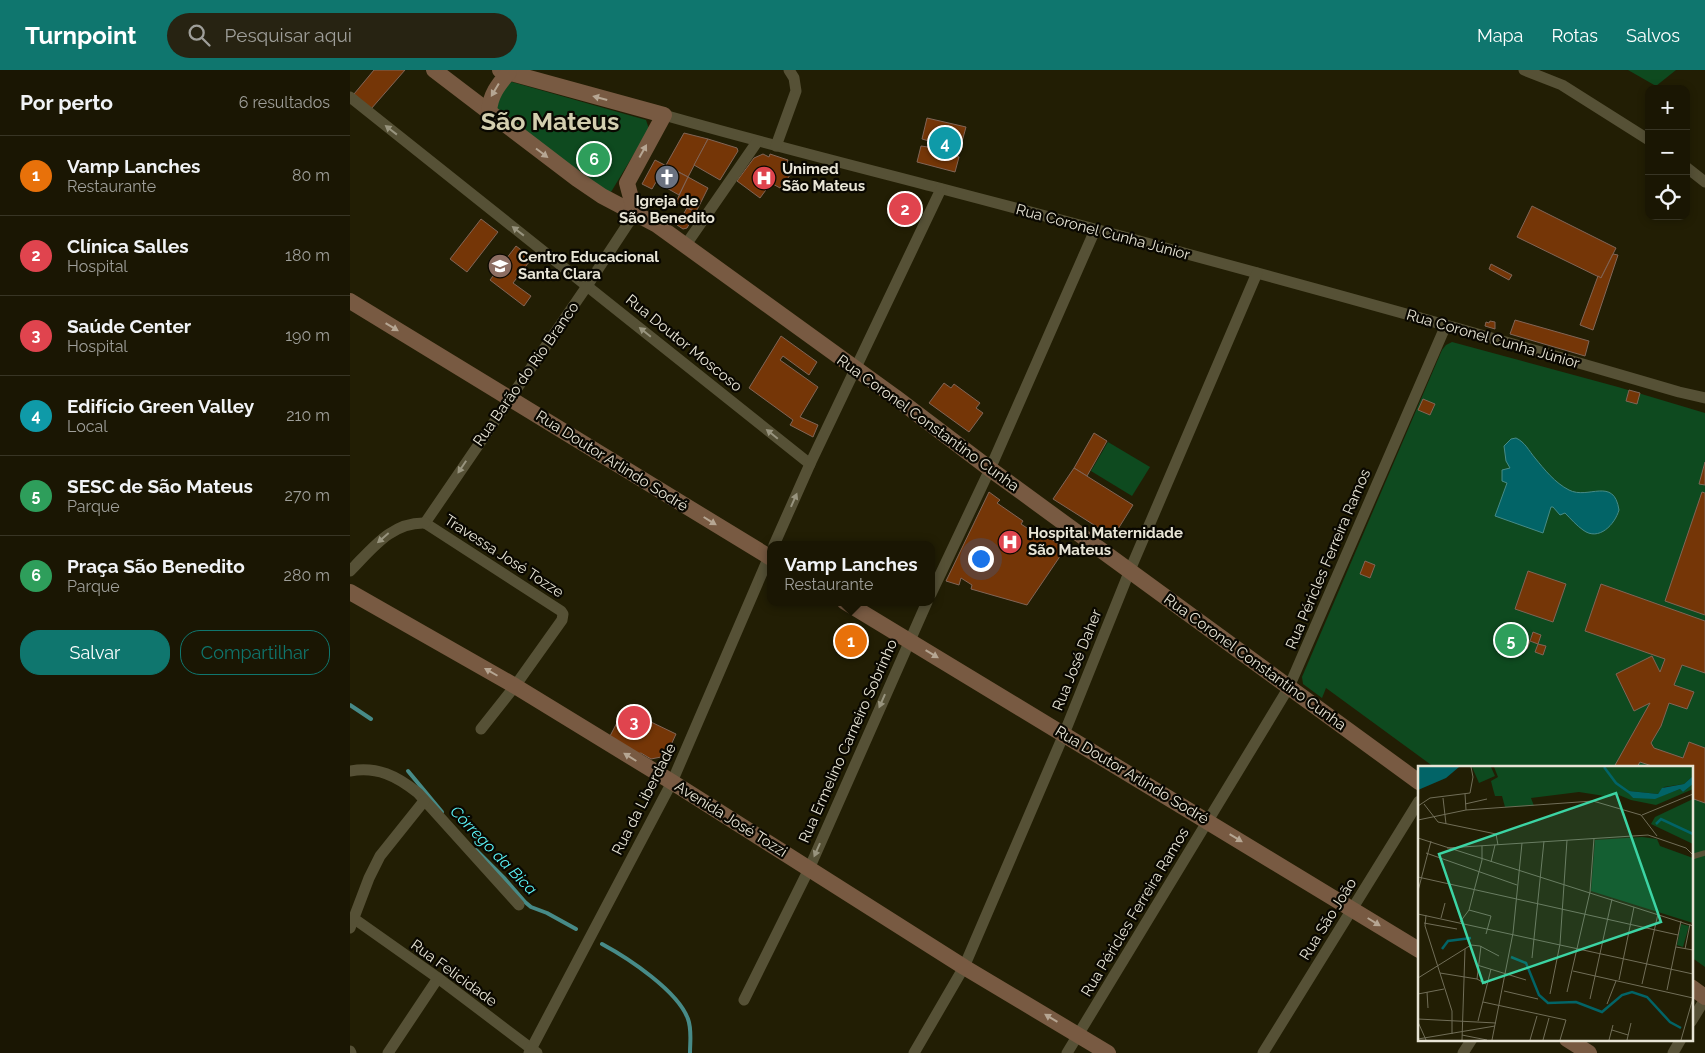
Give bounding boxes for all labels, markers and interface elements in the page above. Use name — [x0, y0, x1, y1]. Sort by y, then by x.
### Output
search box — [167, 13, 517, 58]
text: Turnpoint — [25, 21, 137, 50]
icon: search — [185, 21, 213, 49]
text: Pesquisar aqui — [225, 24, 352, 46]
text: Mapa — [1477, 25, 1523, 46]
text: Rotas — [1551, 25, 1598, 46]
text: Salvos — [1626, 25, 1680, 46]
one-way arrow — [491, 84, 500, 97]
map controls — [1645, 85, 1690, 220]
button: + — [1645, 85, 1690, 130]
text: Por perto — [20, 90, 113, 115]
text: 6 resultados — [239, 93, 330, 112]
one-way arrow — [592, 93, 607, 101]
district label: São Mateus — [481, 106, 619, 136]
one-way arrow — [385, 124, 398, 135]
pin: 4 — [929, 124, 961, 162]
button: − — [1645, 130, 1690, 175]
pin: 6 — [578, 140, 610, 178]
one-way arrow — [639, 144, 647, 159]
one-way arrow — [535, 148, 548, 159]
text: Vamp Lanches — [67, 155, 200, 177]
place label: Unimed São Mateus — [782, 160, 865, 195]
church icon: Igreja de São Benedito — [654, 164, 680, 190]
hospital icon: Unimed São Mateus — [751, 165, 777, 191]
text: 1 — [32, 166, 40, 185]
text: 80 m — [292, 166, 330, 185]
button: locate — [1645, 175, 1690, 220]
text: Restaurante — [67, 177, 156, 196]
pin: 2 — [889, 190, 921, 228]
place label: Igreja de São Benedito — [619, 192, 715, 227]
street label: Rua Coronel Cunha Júnior — [1014, 200, 1193, 264]
one-way arrow — [512, 225, 525, 236]
text: Clínica Salles — [67, 235, 189, 257]
text: 2 — [31, 246, 41, 265]
text: 180 m — [285, 246, 330, 265]
place label: Centro Educacional Santa Clara — [518, 248, 659, 283]
school or university icon: Centro Educacional Santa Clara — [487, 253, 513, 279]
text: Hospital — [67, 257, 128, 276]
street label: Rua Doutor Moscoso — [622, 291, 746, 395]
street label: Rua Barão do Rio Branco — [469, 298, 583, 450]
street label: Rua Coronel Cunha Júnior — [1404, 306, 1582, 373]
text: Saúde Center — [67, 315, 191, 337]
one-way arrow — [385, 322, 398, 331]
text: 3 — [32, 326, 40, 345]
text: 190 m — [285, 326, 330, 345]
one-way arrow — [639, 327, 652, 338]
text: Hospital — [67, 337, 128, 356]
street label: Rua Coronel Constantino Cunha — [834, 351, 1022, 495]
text: Edifício Green Valley — [67, 395, 254, 417]
text: 4 — [31, 406, 41, 425]
text: 210 m — [286, 406, 330, 425]
street label: Rua Doutor Arlindo Sodré — [533, 407, 692, 515]
text: Local — [67, 417, 108, 436]
one-way arrow — [766, 428, 779, 439]
one-way arrow — [457, 461, 467, 474]
street label: Rua Péricles Ferreira Ramos — [1282, 466, 1374, 652]
text: SESC de São Mateus — [67, 475, 253, 497]
text: 5 — [32, 486, 40, 505]
text: 270 m — [285, 486, 330, 505]
one-way arrow — [791, 493, 799, 507]
text: Parque — [67, 497, 120, 516]
street label: Travessa José Tozze — [441, 511, 567, 601]
one-way arrow — [703, 516, 716, 525]
place label: Hospital Maternidade São Mateus — [1028, 524, 1183, 559]
hospital icon: Hospital Maternidade São Mateus — [997, 529, 1023, 555]
one-way arrow — [377, 533, 390, 544]
popup — [767, 541, 935, 606]
your location — [968, 546, 994, 572]
text: Vamp Lanches — [784, 553, 918, 575]
text: Praça São Benedito — [67, 555, 245, 577]
text: 6 — [31, 566, 41, 585]
text: 280 m — [284, 566, 330, 585]
text: Restaurante — [784, 575, 873, 594]
text: Parque — [67, 577, 120, 596]
street label: Rua Coronel Constantino Cunha — [1161, 590, 1349, 734]
street label: Rua José Daher — [1048, 606, 1106, 713]
pin: 5 — [1495, 621, 1527, 659]
pin: 1 — [835, 622, 867, 660]
button: Salvar — [20, 630, 170, 675]
button: Compartilhar — [180, 630, 330, 675]
street label: Rua Ermelino Carneiro Sobrinho — [795, 636, 901, 846]
one-way arrow — [925, 650, 938, 659]
one-way arrow — [485, 668, 498, 677]
one-way arrow — [878, 694, 886, 708]
pin: 3 — [618, 703, 650, 741]
street label: Rua Doutor Arlindo Sodré — [1052, 722, 1212, 828]
street label: Rua da Liberdade — [608, 740, 680, 858]
one-way arrow — [624, 752, 637, 761]
inset map — [1418, 766, 1692, 1040]
street label: Avenida José Tozzi — [672, 777, 790, 861]
water label: Córrego da Bica — [446, 802, 541, 899]
street label: Rua Péricles Ferreira Ramos — [1077, 824, 1193, 1000]
one-way arrow — [1229, 833, 1242, 842]
one-way arrow — [812, 843, 820, 857]
street label: Rua São João — [1296, 875, 1360, 963]
one-way arrow — [1368, 918, 1381, 927]
street label: Rua Felicidade — [407, 936, 501, 1010]
one-way arrow — [1045, 1014, 1058, 1023]

